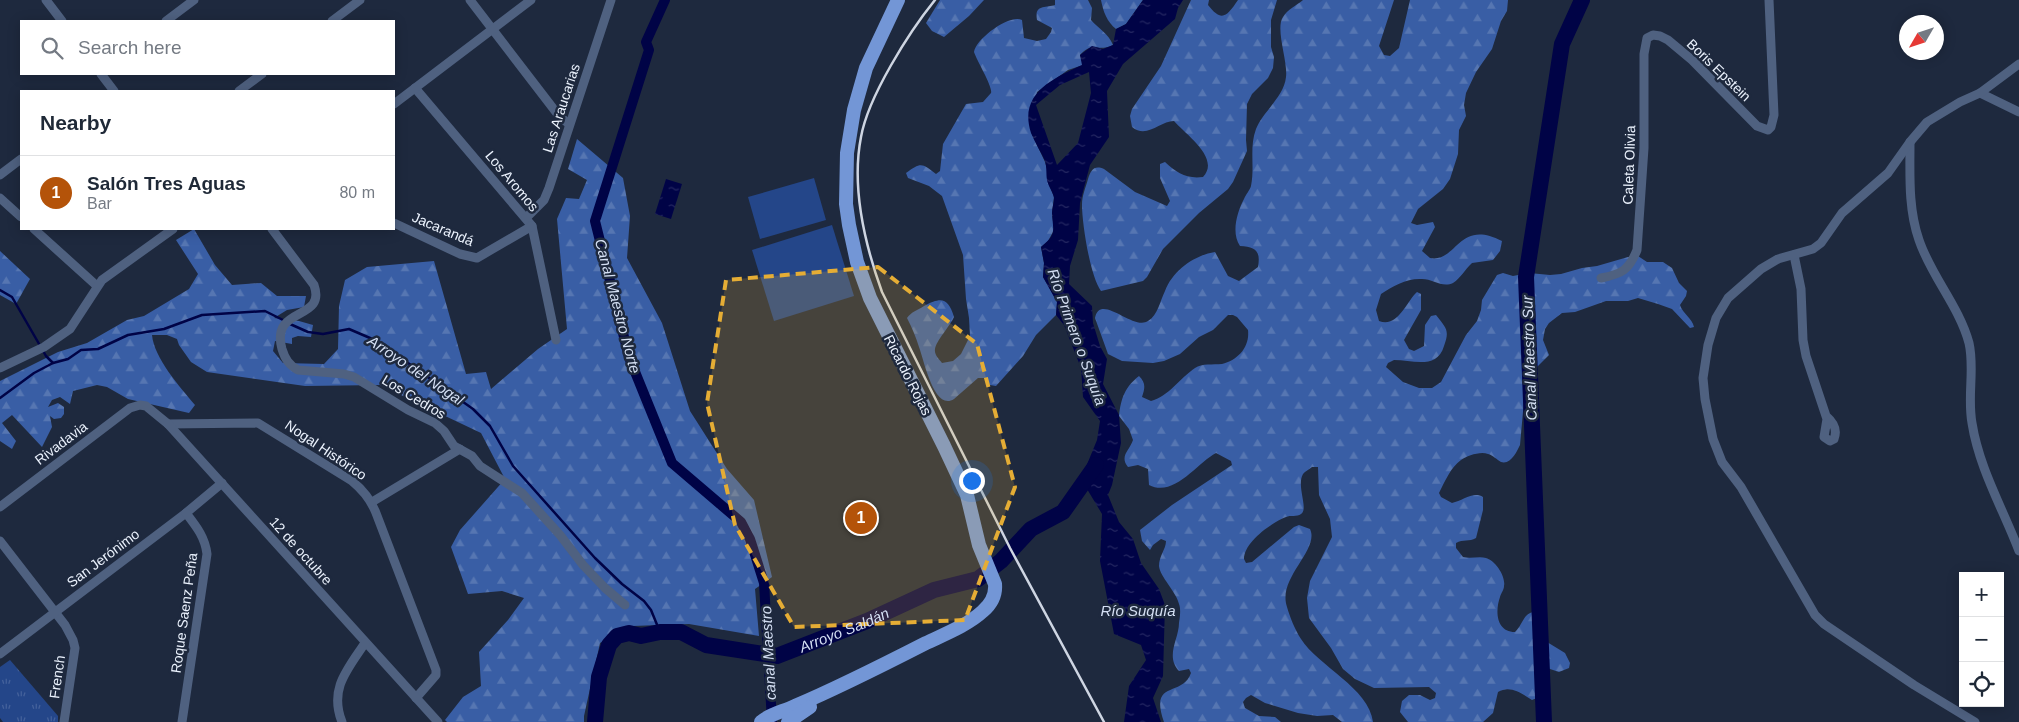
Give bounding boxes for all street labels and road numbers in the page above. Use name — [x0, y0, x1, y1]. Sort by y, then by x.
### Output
street label: Boris Epstein — [1684, 36, 1754, 104]
street label: Las Araucarias — [539, 61, 583, 155]
street label: Caleta Olivia — [1620, 125, 1638, 205]
street label: Los Aromos — [482, 148, 542, 214]
street label: Jacarandá — [410, 209, 476, 249]
street label: Ricardo Rojas — [881, 332, 935, 418]
street label: Los Cedros — [379, 372, 449, 422]
street label: Nogal Histórico — [282, 417, 370, 483]
street label: Rivadavia — [32, 418, 91, 468]
street label: 12 de octubre — [266, 514, 336, 588]
street label: San Jerónimo — [64, 525, 142, 590]
street label: Roque Saenz Peña — [168, 552, 200, 674]
street label: French — [46, 654, 68, 700]

